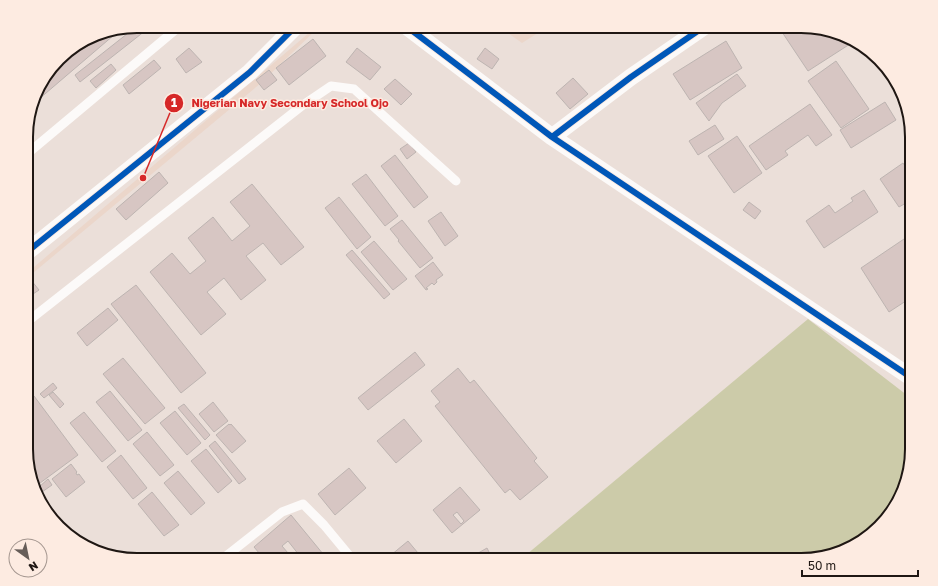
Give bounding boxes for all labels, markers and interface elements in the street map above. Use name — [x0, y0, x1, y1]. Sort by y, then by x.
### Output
callout: Nigerian Navy Secondary School Ojo — [164, 92, 397, 115]
text: 1 — [171, 95, 177, 110]
text: Nigerian Navy Secondary School Ojo — [191, 96, 389, 109]
north arrow — [8, 538, 48, 578]
scale bar — [802, 552, 918, 578]
text: 50 m — [808, 558, 836, 573]
text: N — [27, 559, 41, 575]

